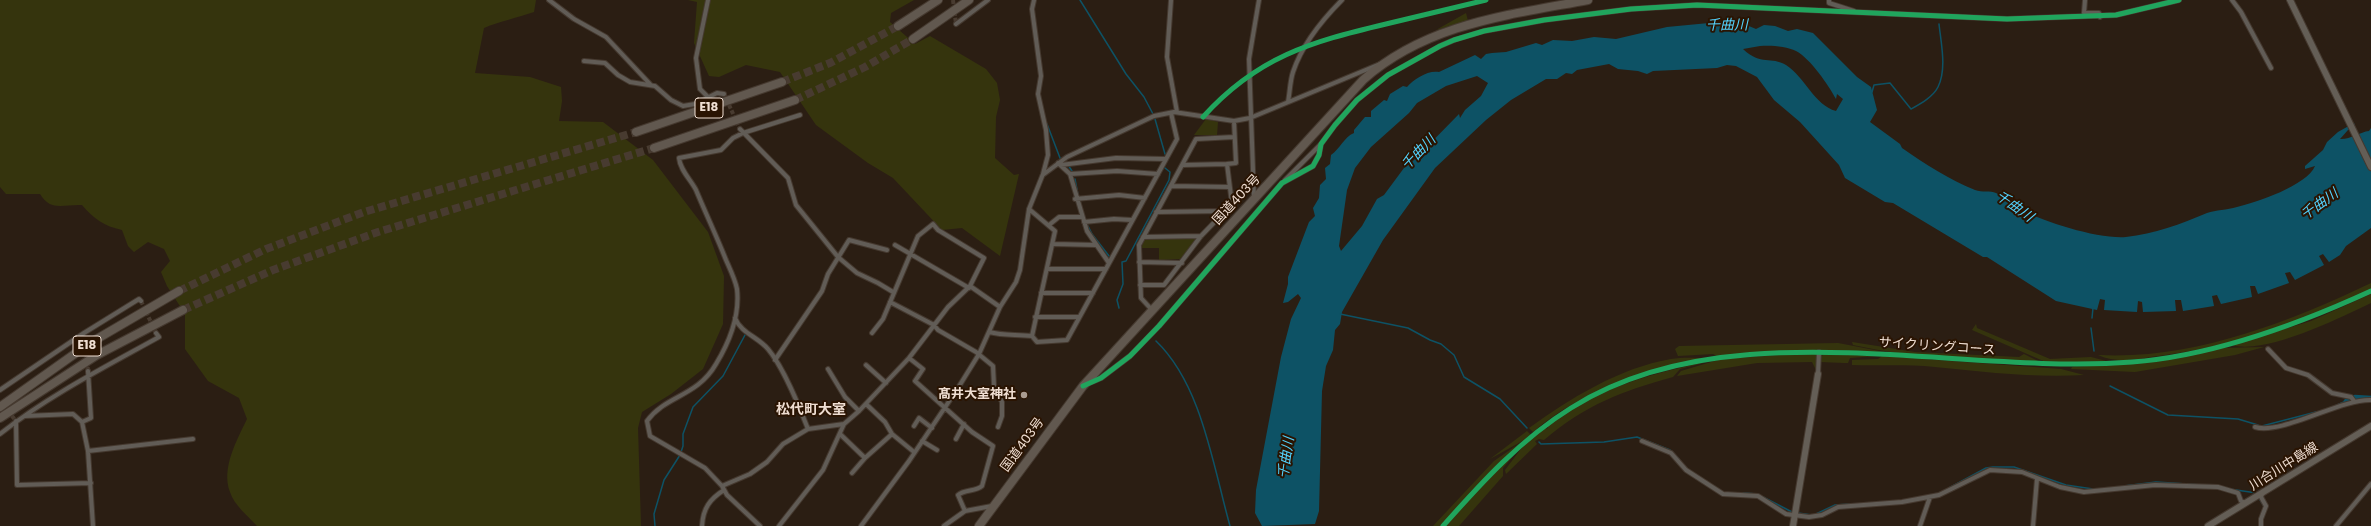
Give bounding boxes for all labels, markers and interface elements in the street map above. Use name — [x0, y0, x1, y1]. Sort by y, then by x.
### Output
water label: 千曲川 — [1706, 17, 1748, 35]
road number: E18 — [695, 98, 723, 118]
water label: 千曲川 — [1398, 132, 1440, 174]
street label: 国道403号 — [1210, 172, 1264, 228]
water label: 千曲川 — [2298, 186, 2342, 224]
water label: 千曲川 — [1992, 188, 2036, 226]
street label: サイクリングコース — [1878, 335, 1996, 359]
road number: E18 — [73, 336, 101, 356]
place label: 髙井大室神社 — [938, 387, 1016, 403]
marker: 髙井大室神社 — [1019, 390, 1029, 400]
district label: 松代町大室 — [776, 402, 846, 418]
street label: 国道403号 — [998, 415, 1048, 475]
water label: 千曲川 — [1276, 436, 1298, 480]
street label: 川合川中島線 — [2247, 440, 2321, 494]

